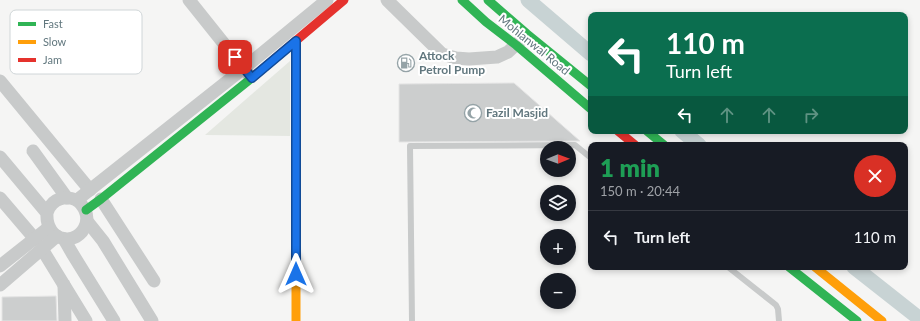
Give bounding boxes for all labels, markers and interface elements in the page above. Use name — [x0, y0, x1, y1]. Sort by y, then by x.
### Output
legend — [10, 10, 142, 74]
street label: Mohlanwal Road — [495, 11, 573, 78]
text: Fast — [43, 17, 63, 30]
text: 110 m — [666, 26, 745, 60]
icon: left — [600, 28, 652, 80]
text: Slow — [43, 35, 67, 48]
pin — [218, 40, 252, 74]
icon: arrive — [224, 46, 246, 68]
place label: Attock Petrol Pump — [418, 48, 485, 77]
text: Jam — [43, 53, 62, 66]
fuel station icon: Attock Petrol Pump — [396, 53, 416, 73]
text: Turn left — [666, 60, 732, 82]
mosque icon: Fazil Masjid — [463, 103, 483, 123]
icon: left — [674, 104, 696, 126]
icon: ahead — [716, 104, 738, 126]
icon: ahead — [758, 104, 780, 126]
icon: right — [800, 104, 822, 126]
place label: Fazil Masjid — [486, 105, 548, 120]
north arrow — [540, 141, 576, 177]
map controls — [540, 141, 576, 309]
text: 1 min — [600, 153, 660, 182]
button: close — [854, 155, 896, 197]
text: 150 m · 20:44 — [600, 183, 680, 199]
button: layers — [540, 185, 576, 221]
icon: left — [600, 226, 622, 248]
text: Turn left — [634, 228, 690, 246]
text: 110 m — [854, 228, 896, 246]
button: + — [540, 229, 576, 265]
position arrow — [275, 253, 317, 295]
button: − — [540, 273, 576, 309]

